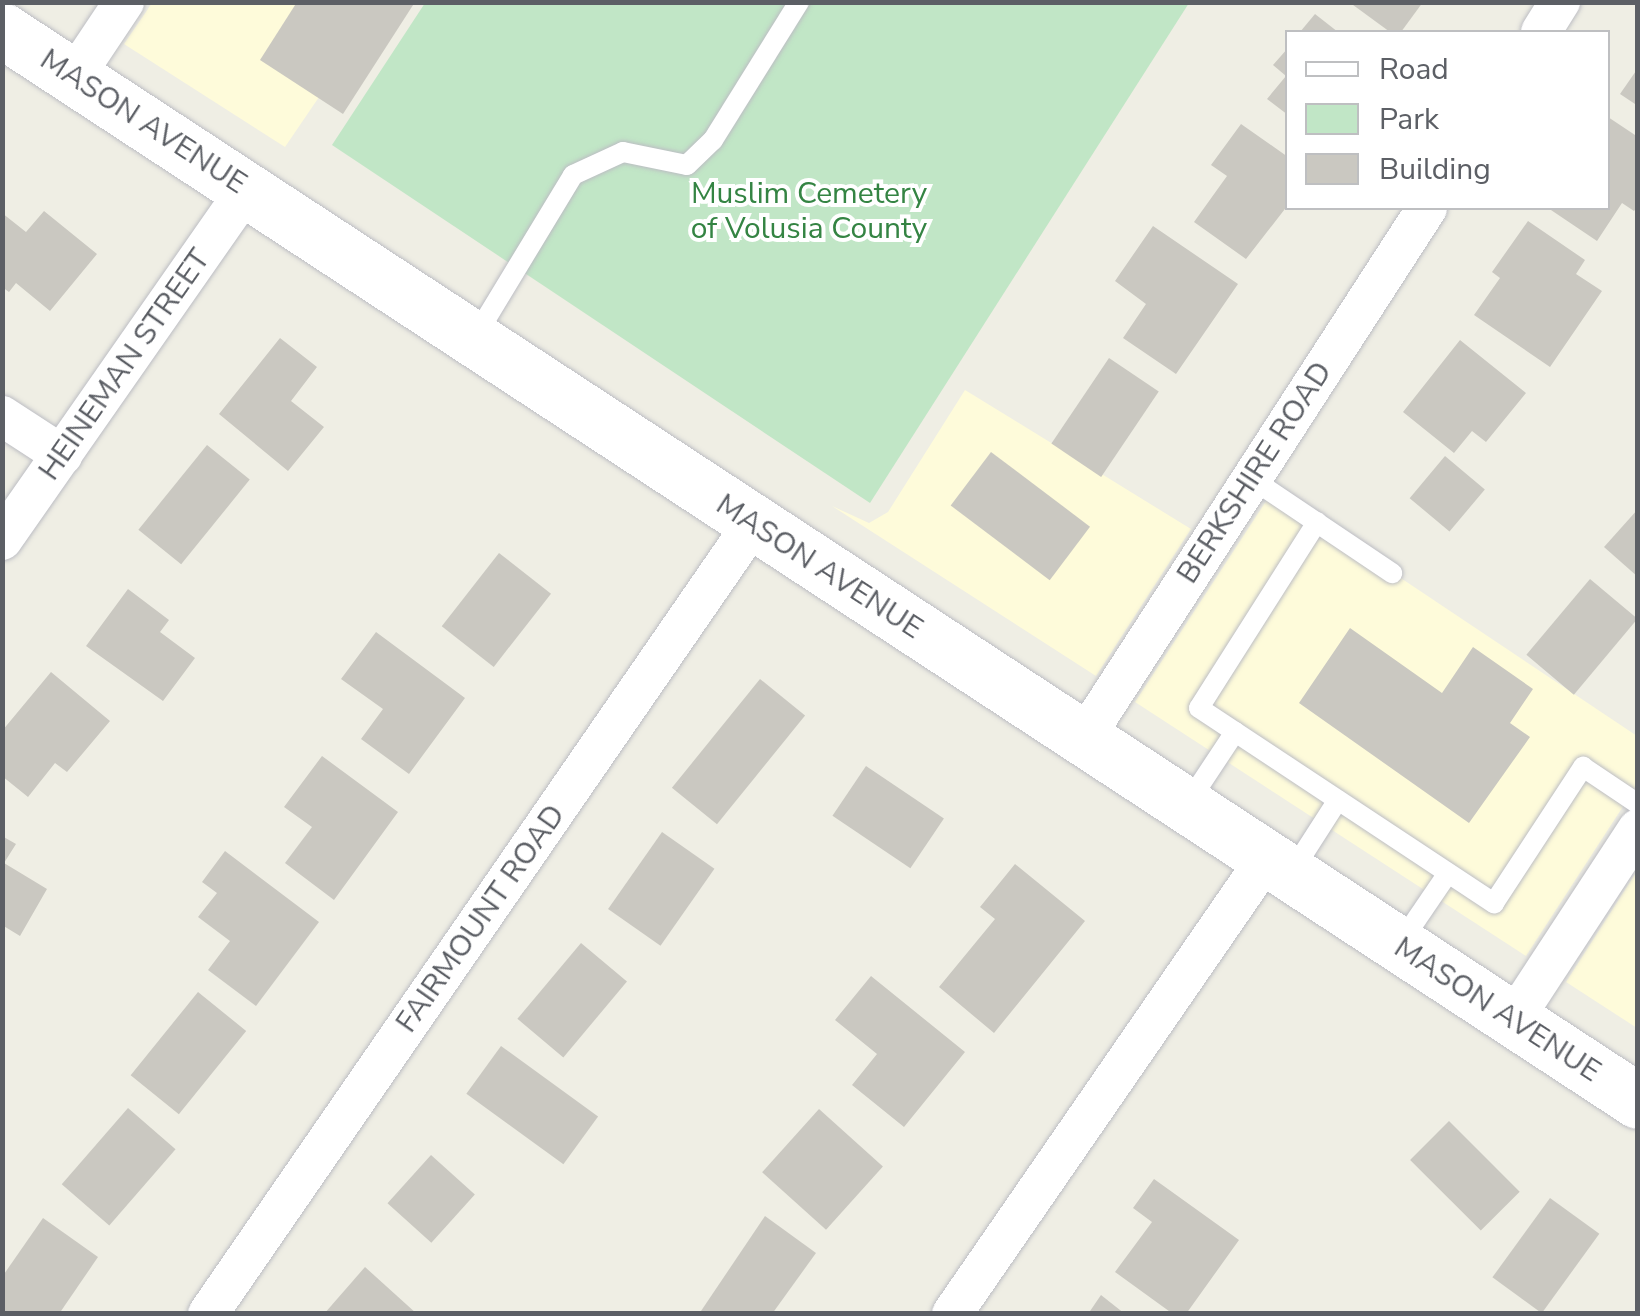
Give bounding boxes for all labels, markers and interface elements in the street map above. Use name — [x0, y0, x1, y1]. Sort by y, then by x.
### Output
legend — [1285, 30, 1610, 210]
street label: MASON AVENUE — [33, 42, 253, 202]
text: Road — [1379, 49, 1449, 90]
text: Park — [1379, 99, 1439, 140]
text: Building — [1379, 149, 1491, 190]
park label: Muslim Cemetery of Volusia County — [691, 176, 927, 246]
street label: HEINEMAN STREET — [32, 242, 218, 488]
street label: BERKSHIRE ROAD — [1170, 356, 1340, 590]
street label: MASON AVENUE — [709, 487, 929, 647]
street label: FAIRMOUNT ROAD — [389, 798, 573, 1040]
street label: MASON AVENUE — [1387, 930, 1607, 1090]

